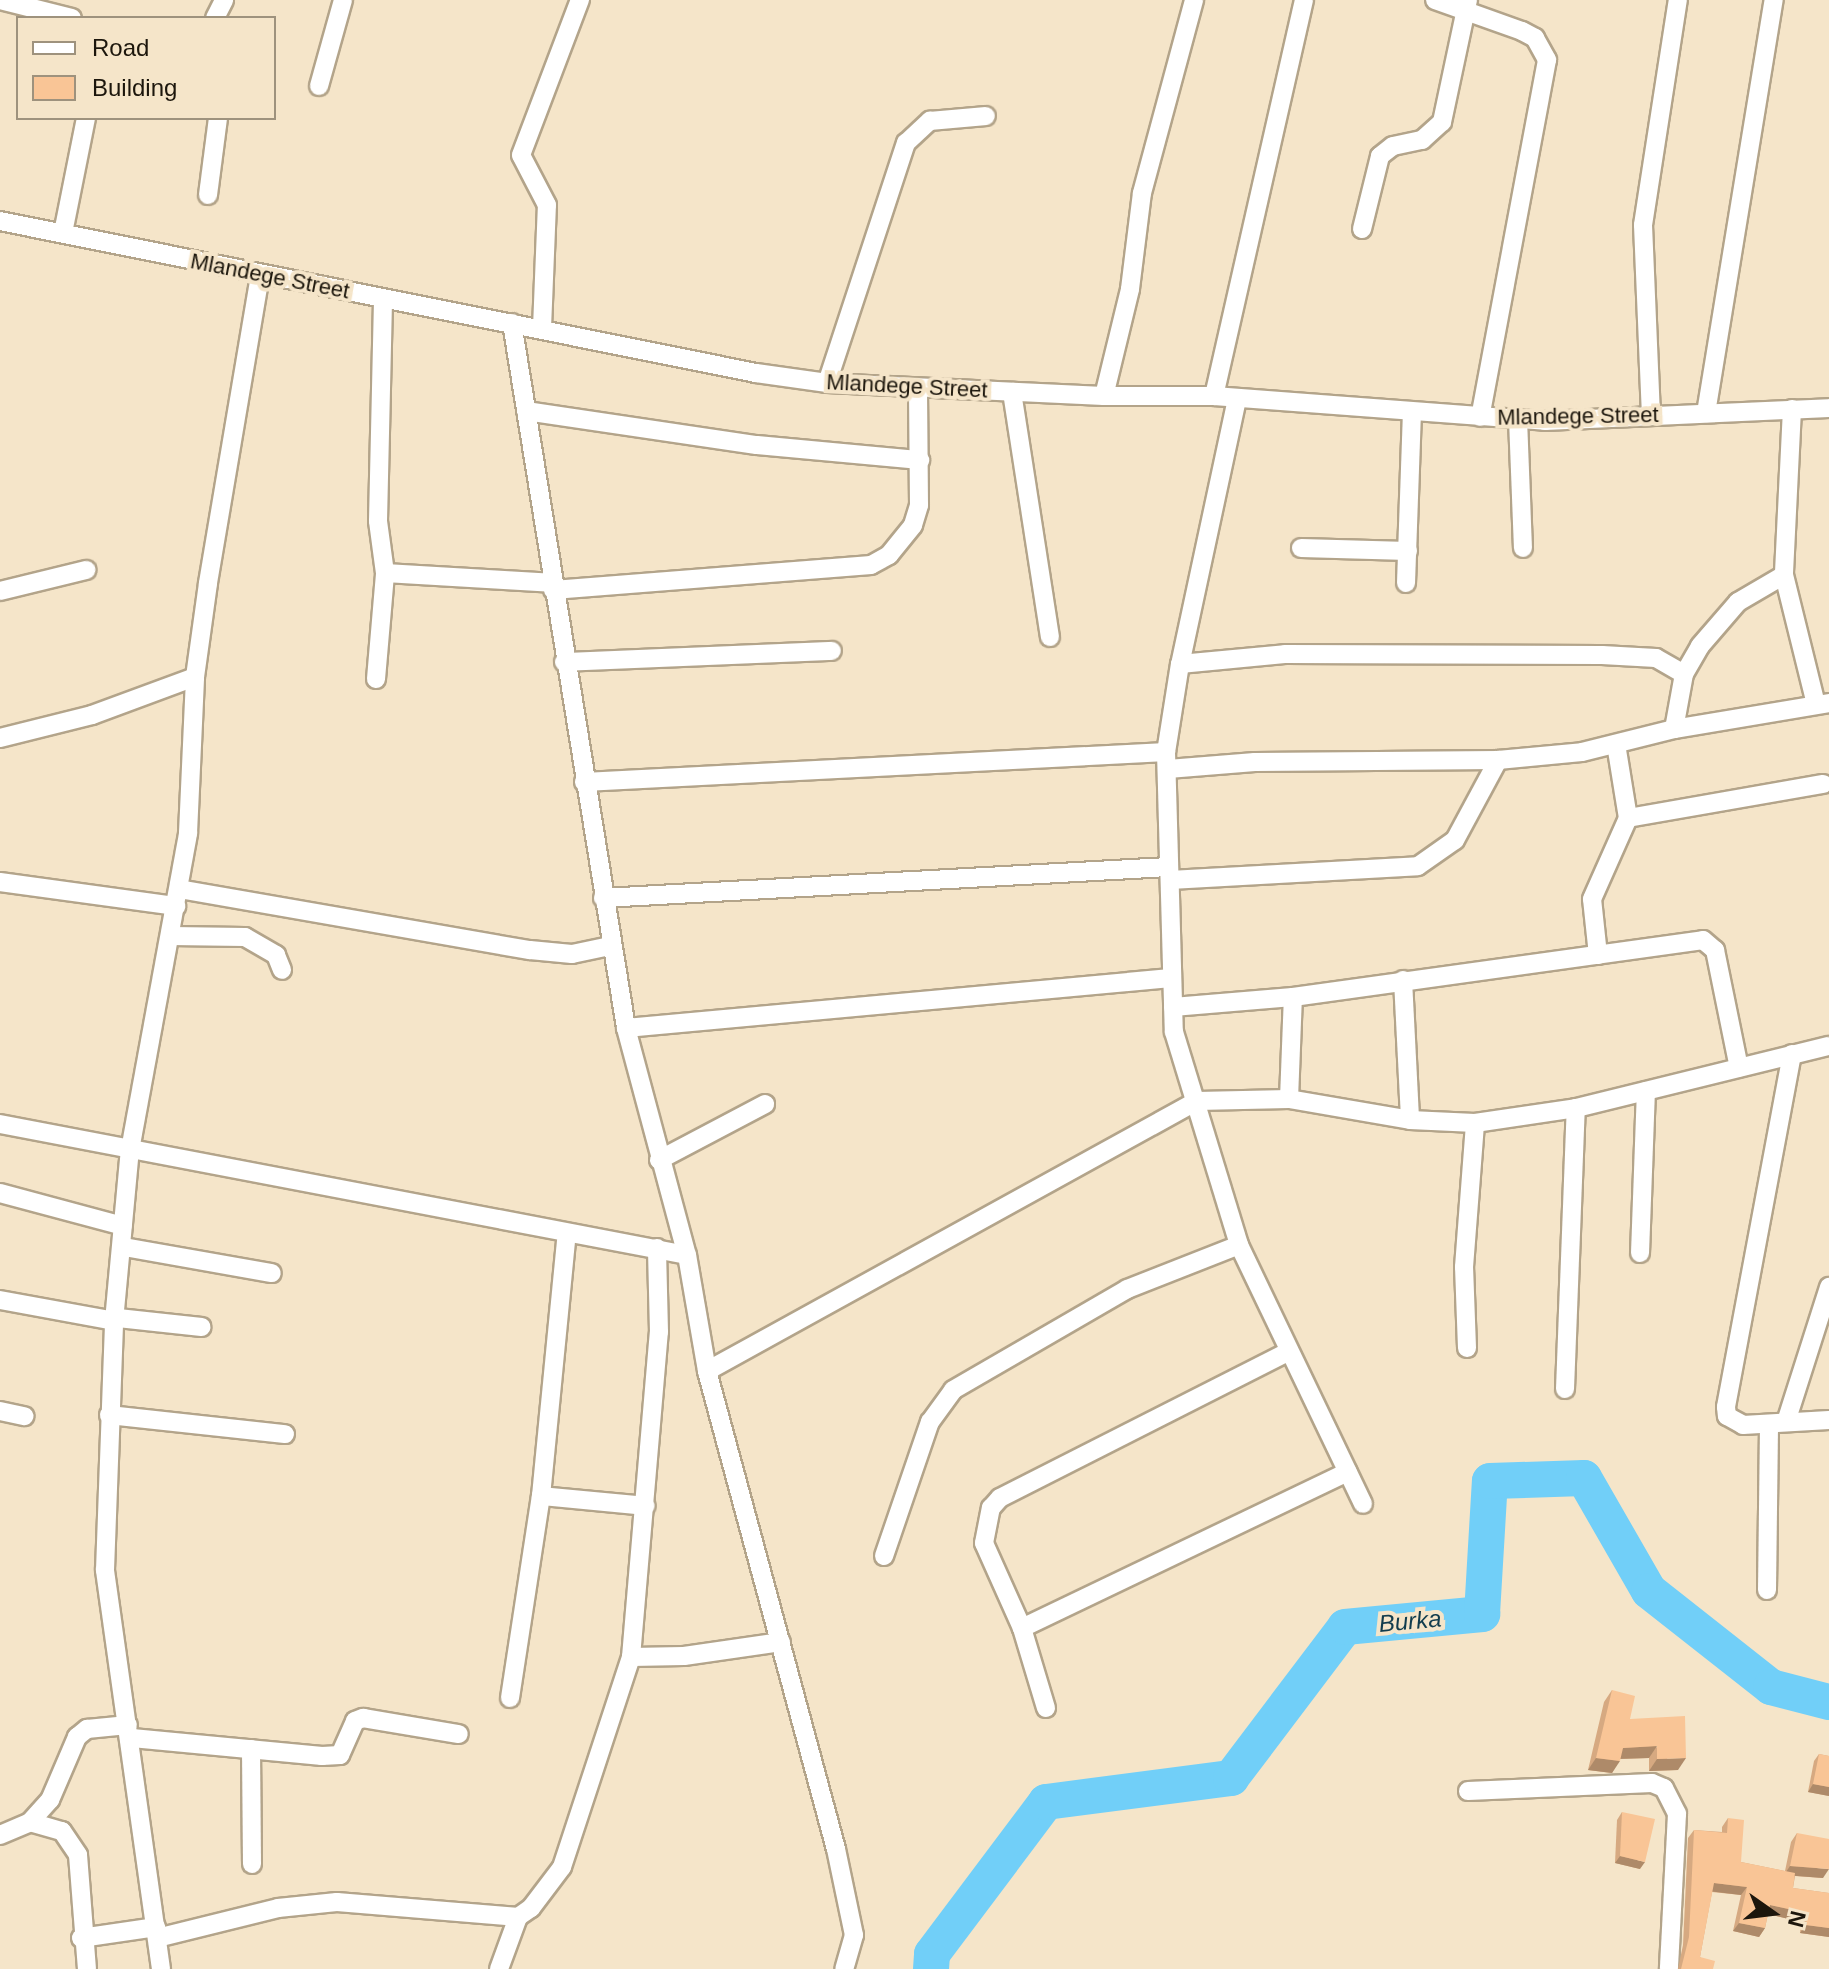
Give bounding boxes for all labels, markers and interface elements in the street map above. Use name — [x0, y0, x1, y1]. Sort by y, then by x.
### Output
legend — [16, 16, 276, 120]
text: Road — [92, 34, 149, 61]
text: Building — [92, 74, 177, 101]
street label: Mlandege Street — [188, 248, 352, 304]
street label: Mlandege Street — [826, 369, 988, 403]
street label: Mlandege Street — [1497, 401, 1659, 431]
water label: Burka — [1378, 1604, 1442, 1638]
north arrow — [1733, 1873, 1813, 1953]
text: N — [1783, 1908, 1811, 1930]

